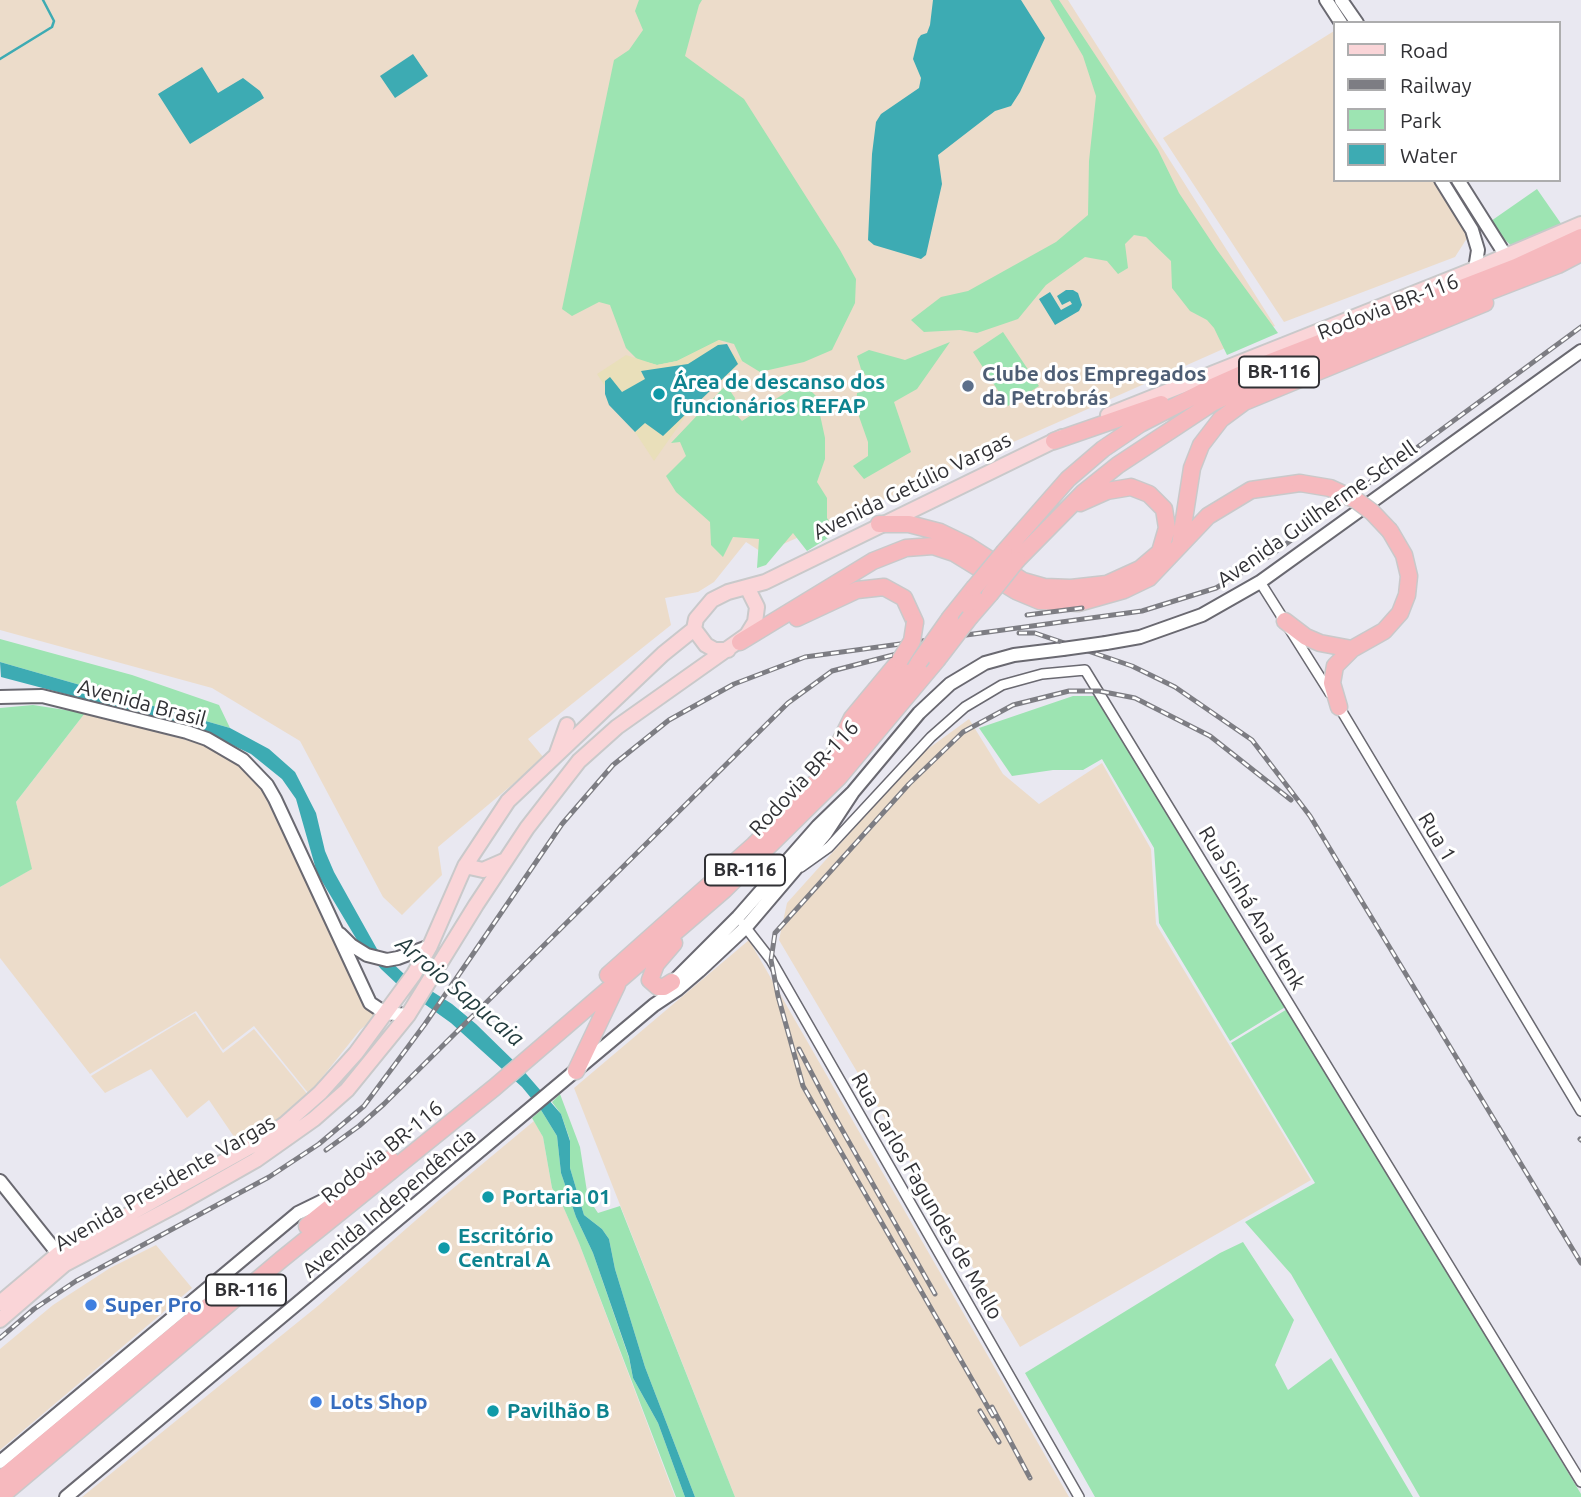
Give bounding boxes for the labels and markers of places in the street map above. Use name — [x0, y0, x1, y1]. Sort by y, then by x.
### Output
place label: Clube dos Empregados da Petrobrás — [982, 361, 1206, 411]
place label: Área de descanso dos funcionários REFAP — [673, 369, 885, 419]
marker: Clube dos Empregados da Petrobrás — [960, 378, 976, 394]
marker: Área de descanso dos funcionários REFAP — [651, 386, 667, 402]
place label: Portaria 01 — [502, 1184, 611, 1210]
marker: Portaria 01 — [480, 1189, 496, 1205]
place label: Escritório Central A — [458, 1223, 554, 1273]
marker: Escritório Central A — [436, 1240, 452, 1256]
place label: Super Pro — [105, 1292, 202, 1318]
marker: Super Pro — [83, 1297, 99, 1313]
place label: Lots Shop — [330, 1389, 428, 1415]
marker: Lots Shop — [308, 1394, 324, 1410]
place label: Pavilhão B — [507, 1398, 610, 1424]
marker: Pavilhão B — [485, 1403, 501, 1419]

